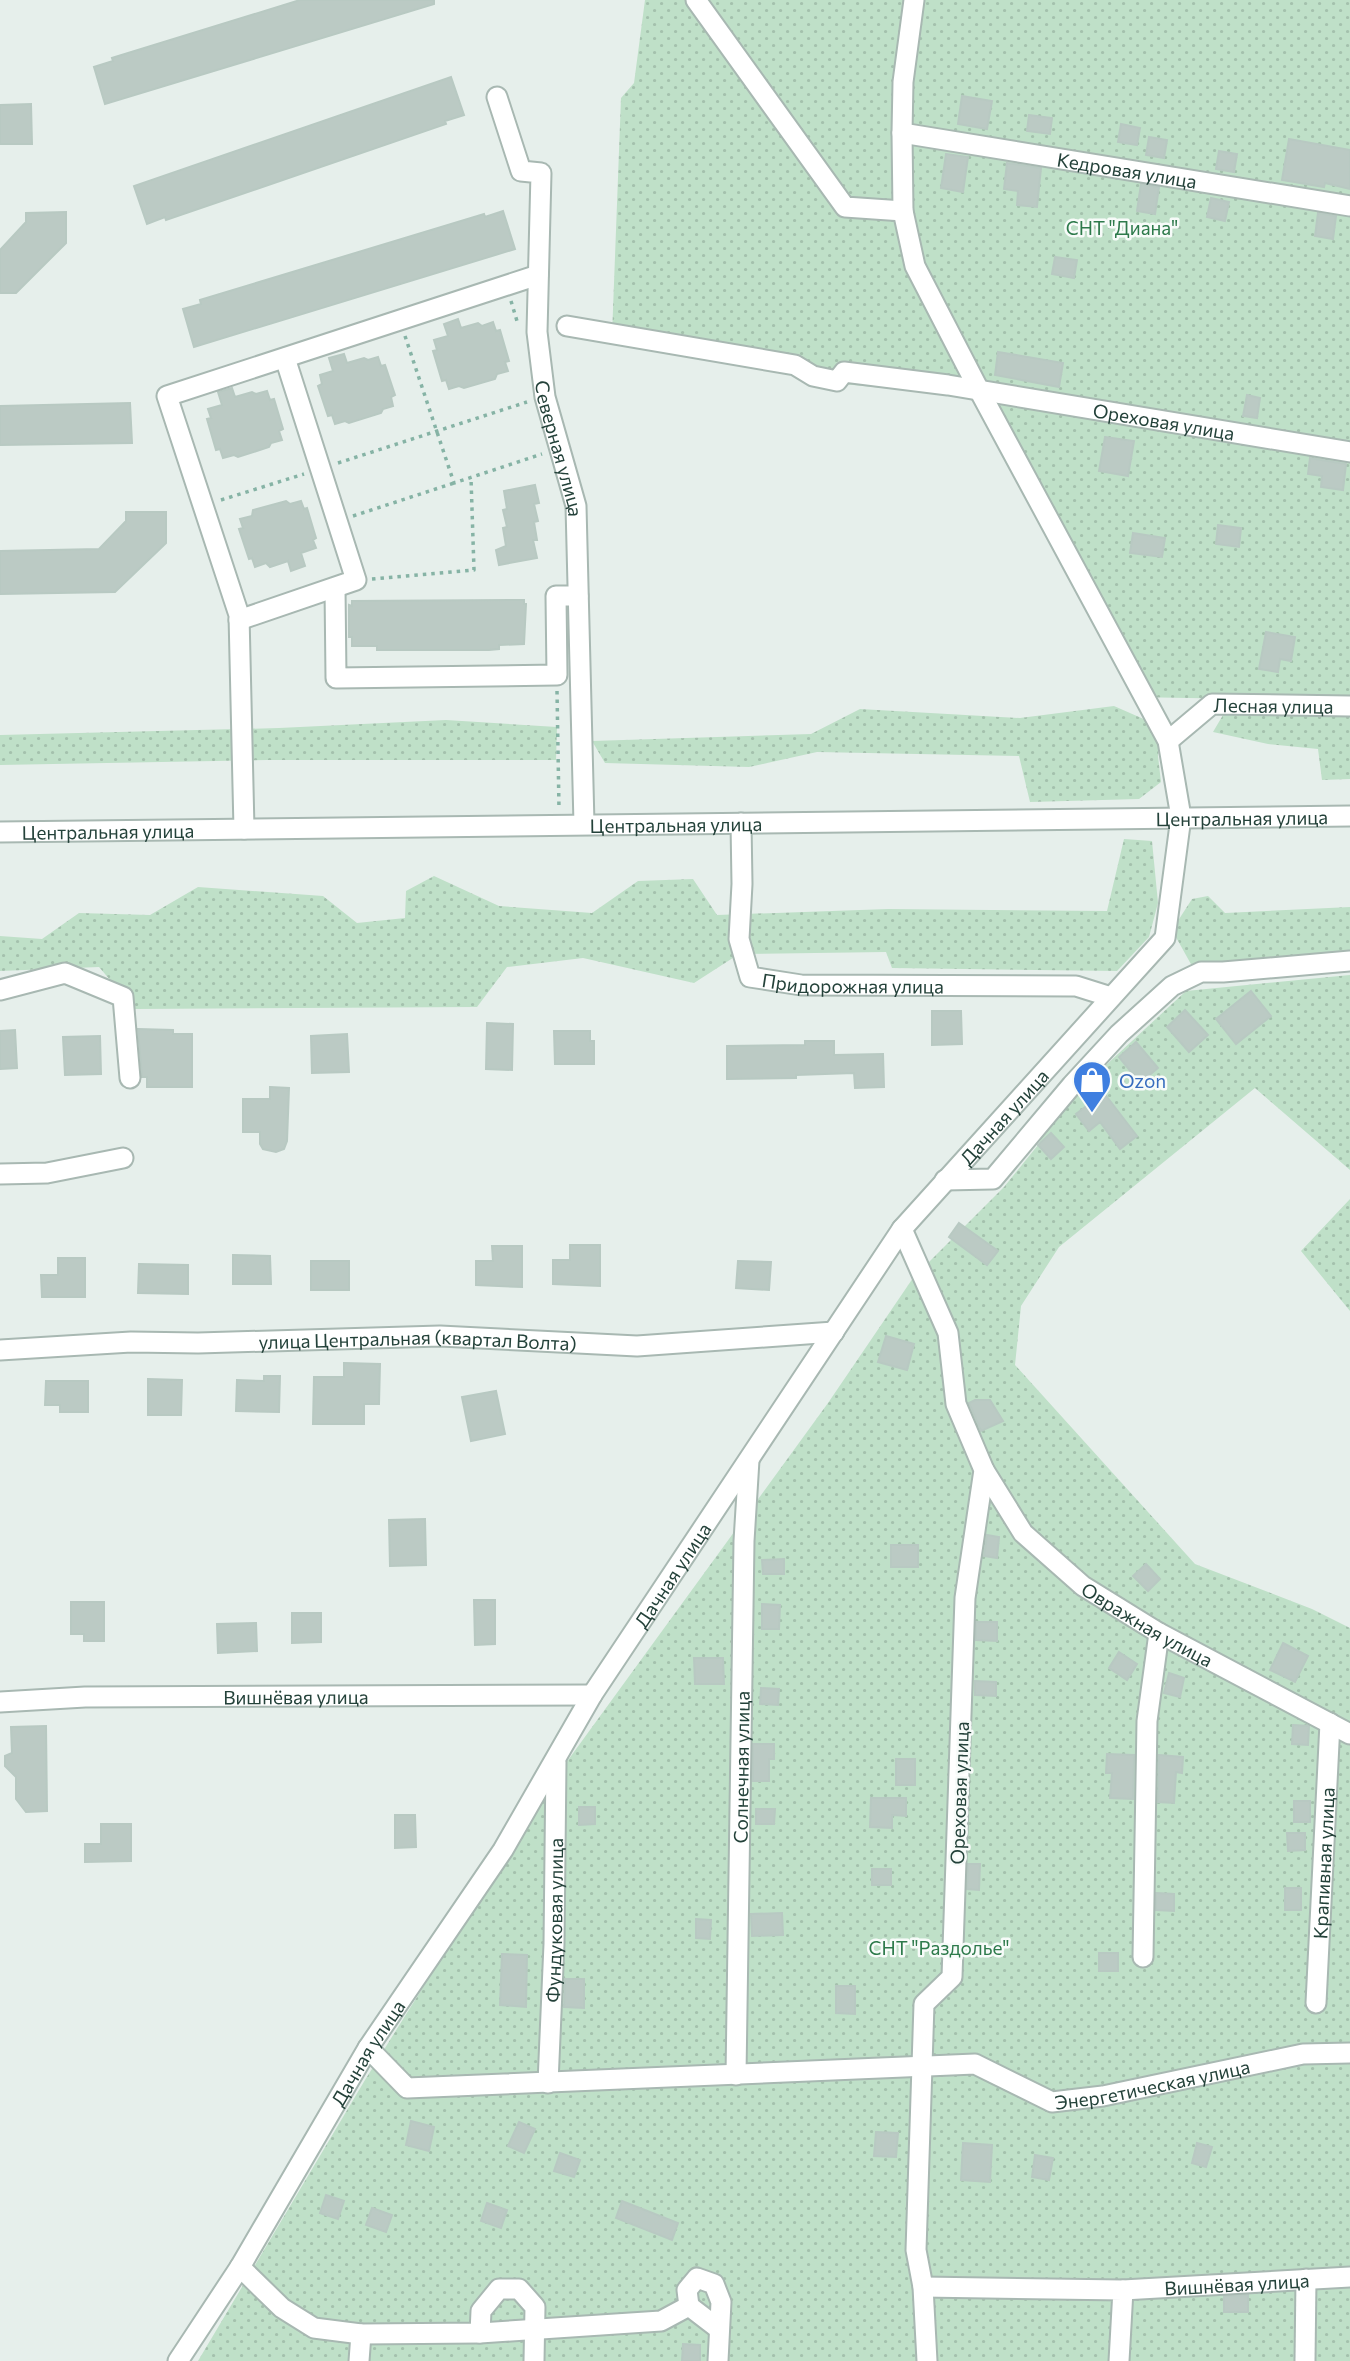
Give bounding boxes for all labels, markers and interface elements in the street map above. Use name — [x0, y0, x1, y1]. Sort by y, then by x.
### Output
street label: Кедровая улица — [1055, 147, 1199, 192]
park label: СНТ "Диана" — [1066, 216, 1178, 239]
street label: Северная улица — [532, 379, 588, 517]
street label: Ореховая улица — [1091, 398, 1236, 444]
street label: Лесная улица — [1213, 693, 1334, 717]
street label: Центральная улица — [1156, 805, 1328, 830]
street label: Центральная улица — [590, 811, 762, 837]
street label: Центральная улица — [22, 818, 194, 843]
street label: Придорожная улица — [760, 968, 944, 997]
shop icon: Ozon — [1071, 1059, 1113, 1114]
street label: Дачная улица — [955, 1064, 1053, 1169]
place label: Ozon — [1119, 1069, 1166, 1092]
street label: улица Центральная (квартал Волта) — [258, 1324, 577, 1354]
street label: Дачная улица — [629, 1518, 715, 1632]
street label: Овражная улица — [1078, 1577, 1217, 1671]
street label: Вишнёвая улица — [223, 1684, 369, 1708]
street label: Солнечная улица — [728, 1691, 753, 1843]
street label: Ореховая улица — [945, 1721, 973, 1865]
street label: Крапивная улица — [1308, 1787, 1338, 1940]
street label: Фундуковая улица — [540, 1838, 567, 2003]
park label: СНТ "Раздолье" — [868, 1936, 1010, 1959]
street label: Дачная улица — [325, 1995, 409, 2110]
street label: Энергетическая улица — [1053, 2054, 1252, 2113]
street label: Вишнёвая улица — [1164, 2268, 1310, 2299]

